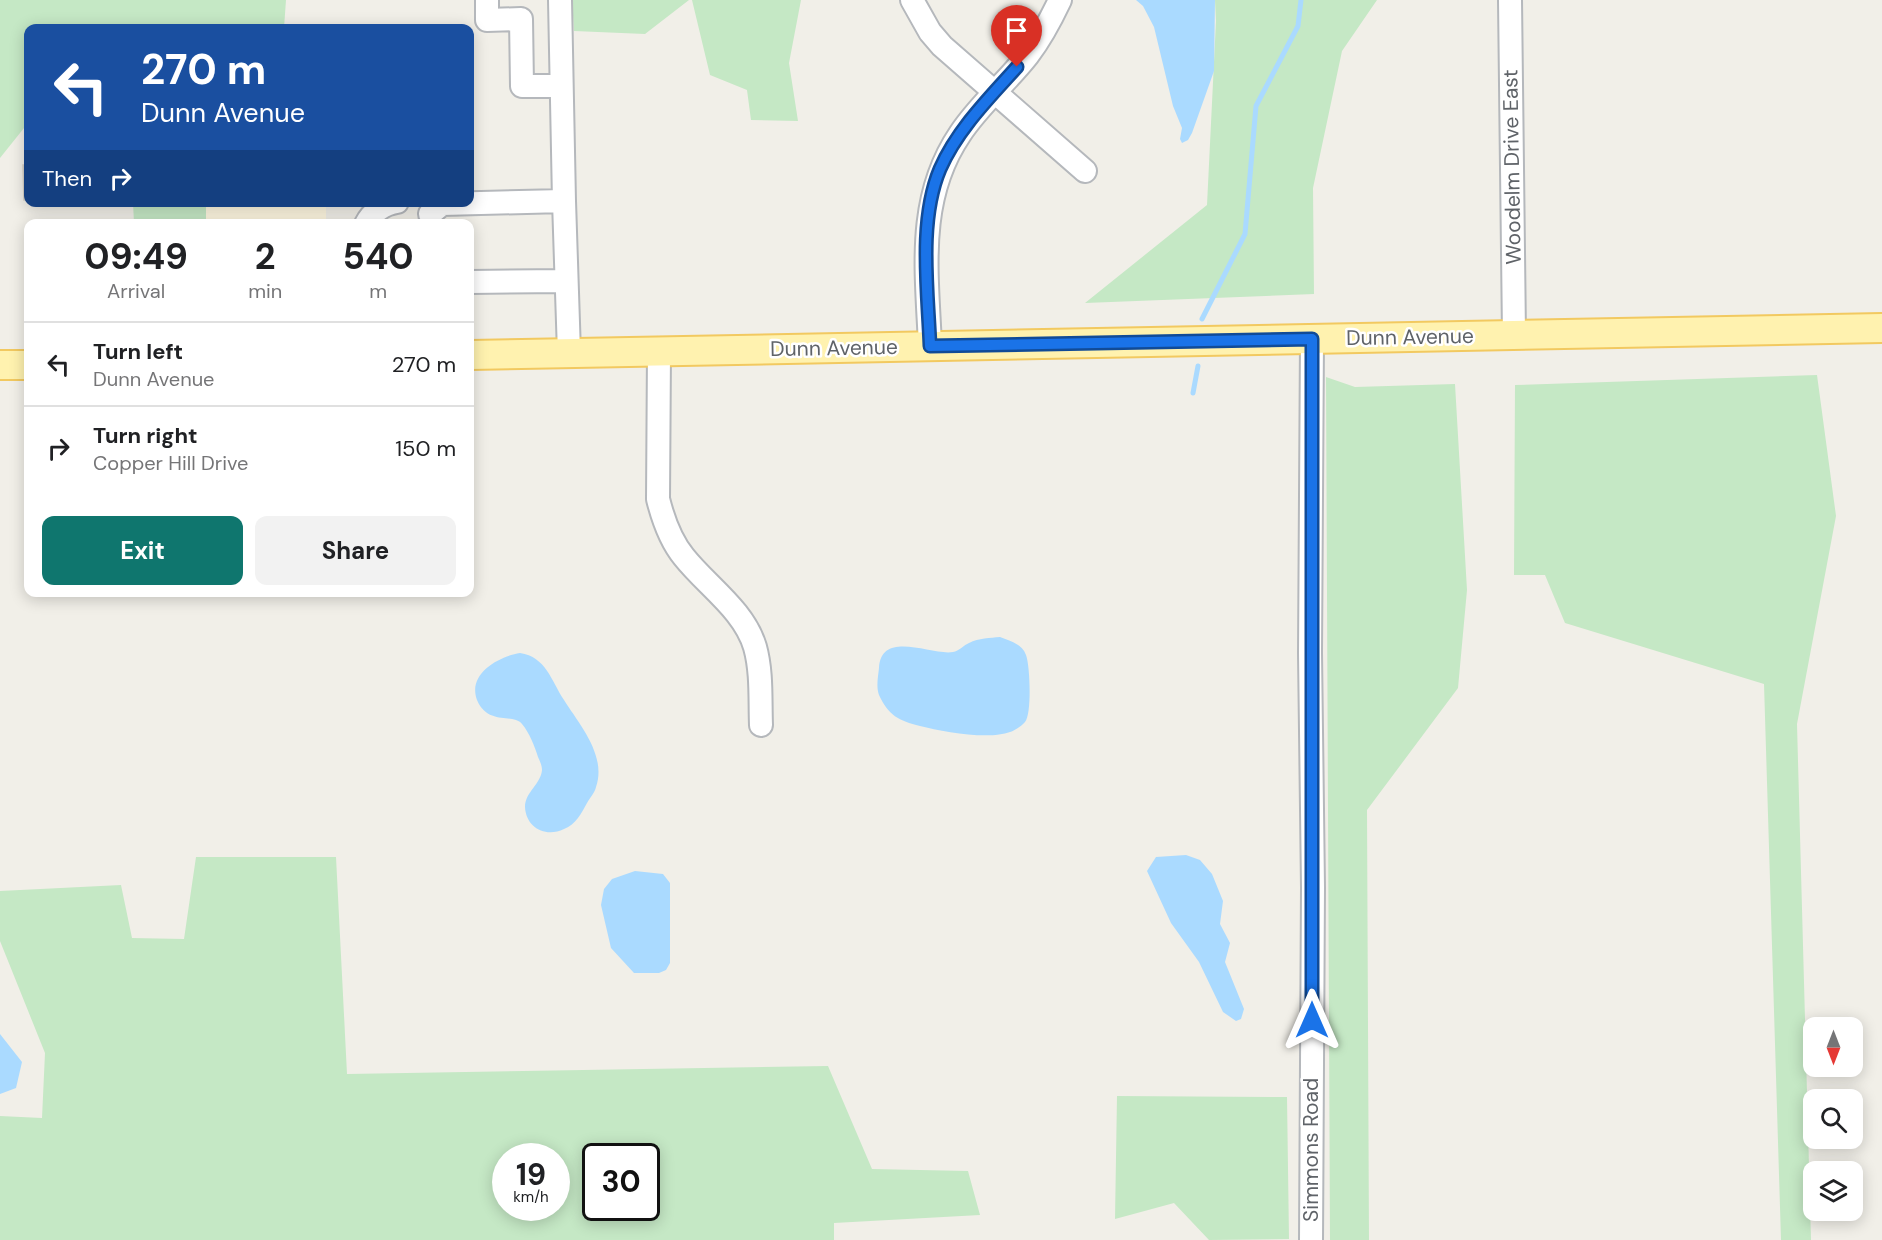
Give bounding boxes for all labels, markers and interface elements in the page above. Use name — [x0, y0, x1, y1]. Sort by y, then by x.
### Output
pin — [991, 5, 1042, 67]
icon: arrive — [1000, 14, 1033, 47]
text: 270 m — [141, 42, 266, 97]
icon: left — [42, 48, 120, 126]
street label: Woodelm Drive East — [1496, 69, 1528, 265]
text: Dunn Avenue — [141, 95, 305, 130]
icon: right — [104, 162, 137, 195]
text: Then — [42, 164, 92, 193]
text: 09:49 — [84, 233, 188, 280]
text: 2 — [255, 233, 276, 280]
text: 540 — [343, 233, 414, 280]
text: Arrival — [107, 278, 165, 304]
text: min — [248, 278, 282, 304]
text: m — [369, 278, 387, 304]
street label: Dunn Avenue — [1346, 322, 1474, 352]
street label: Dunn Avenue — [770, 333, 898, 363]
text: Turn left — [93, 337, 183, 366]
icon: left — [42, 348, 75, 381]
text: 270 m — [392, 350, 456, 379]
text: Dunn Avenue — [93, 366, 214, 392]
text: Turn right — [93, 421, 198, 450]
icon: right — [42, 432, 75, 465]
text: 150 m — [395, 434, 456, 463]
text: Copper Hill Drive — [93, 450, 248, 476]
button: Exit — [42, 516, 243, 585]
button: Share — [255, 516, 456, 585]
position arrow — [1280, 988, 1344, 1052]
north arrow — [1803, 1017, 1863, 1077]
map controls — [1803, 1017, 1863, 1221]
street label: Simmons Road — [1297, 1078, 1325, 1222]
button: search — [1803, 1089, 1863, 1149]
speed limit sign: 30 — [582, 1143, 660, 1221]
text: 19 — [516, 1155, 546, 1194]
button: layers — [1803, 1161, 1863, 1221]
text: km/h — [513, 1187, 549, 1207]

